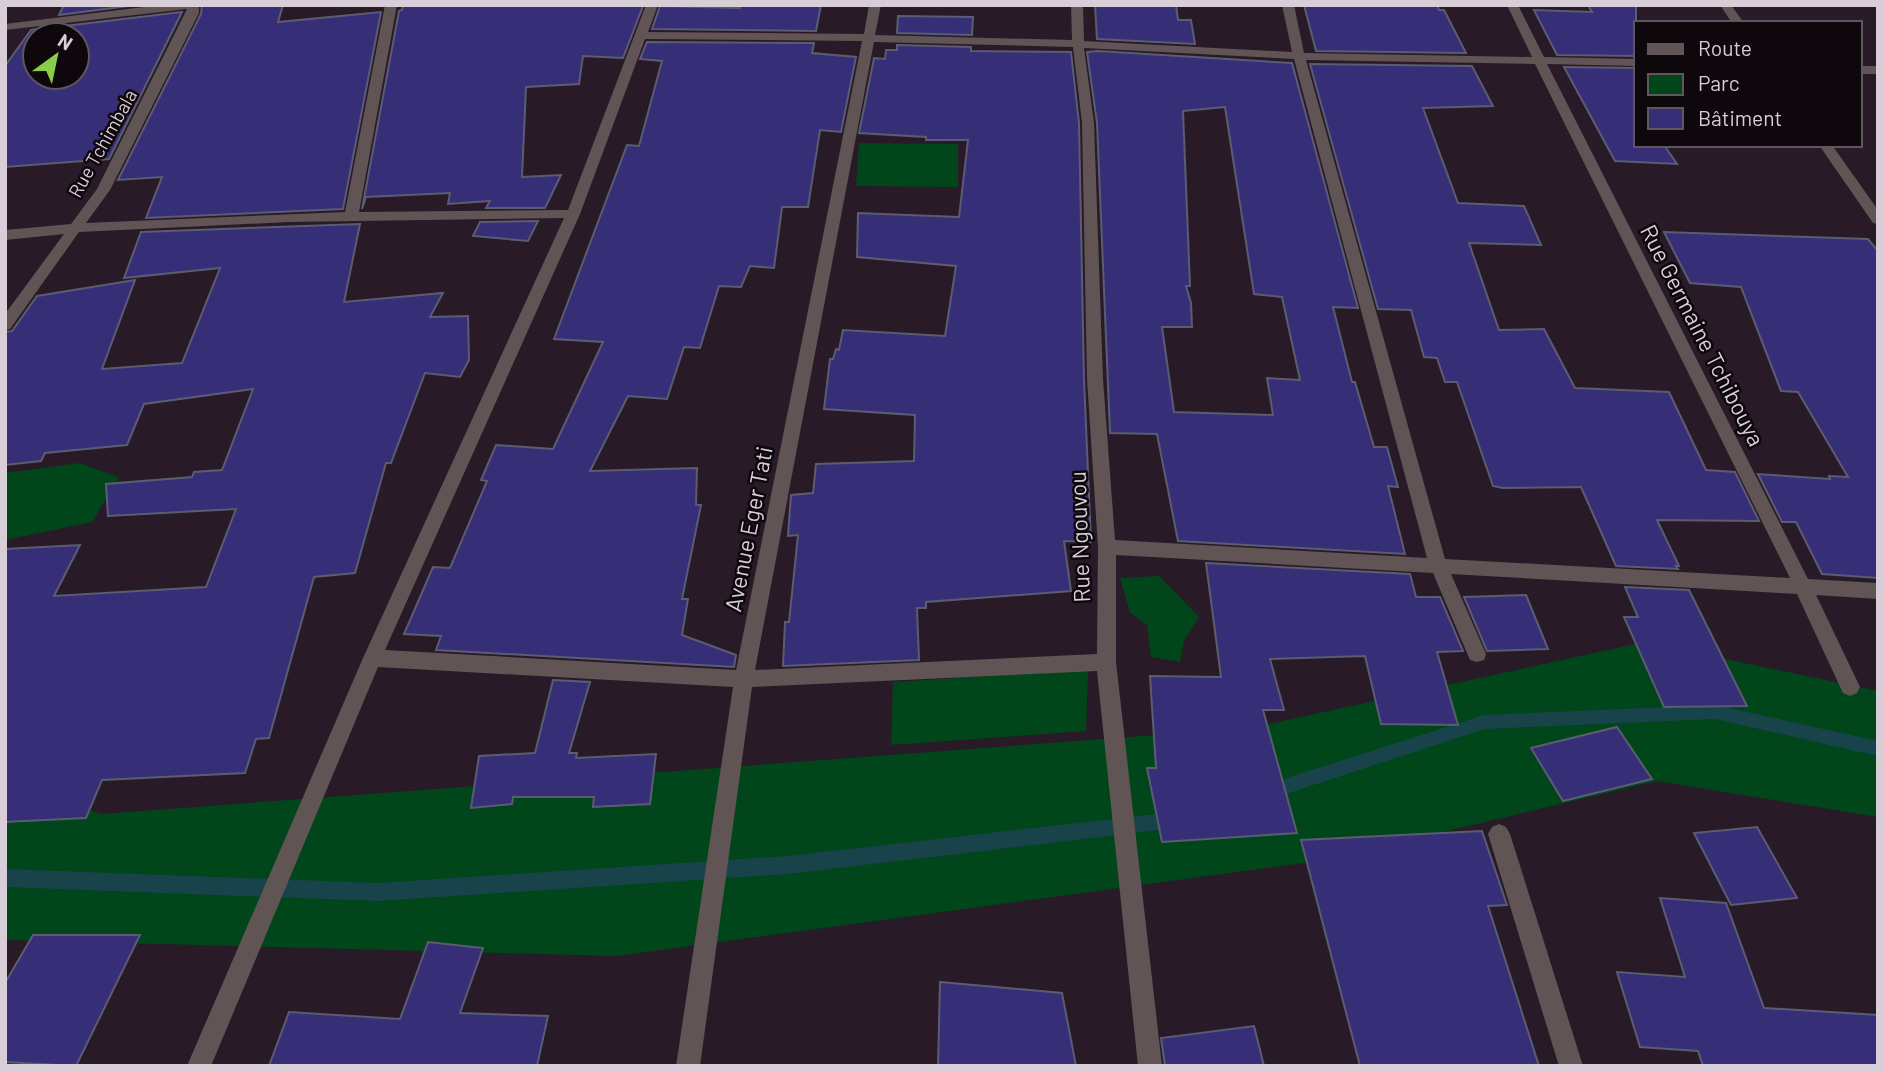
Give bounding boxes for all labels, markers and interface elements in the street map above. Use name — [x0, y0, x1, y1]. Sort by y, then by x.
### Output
north arrow — [21, 21, 91, 91]
legend — [1634, 21, 1862, 147]
text: N — [54, 28, 77, 54]
text: Route — [1698, 35, 1752, 60]
text: Parc — [1698, 70, 1740, 95]
street label: Rue Tchimbala — [63, 85, 141, 201]
text: Bâtiment — [1698, 105, 1782, 130]
street label: Rue Germaine Tchibouya — [1635, 220, 1771, 450]
street label: Avenue Eger Tati — [718, 444, 778, 614]
street label: Rue Ngouvou — [1063, 471, 1095, 603]

